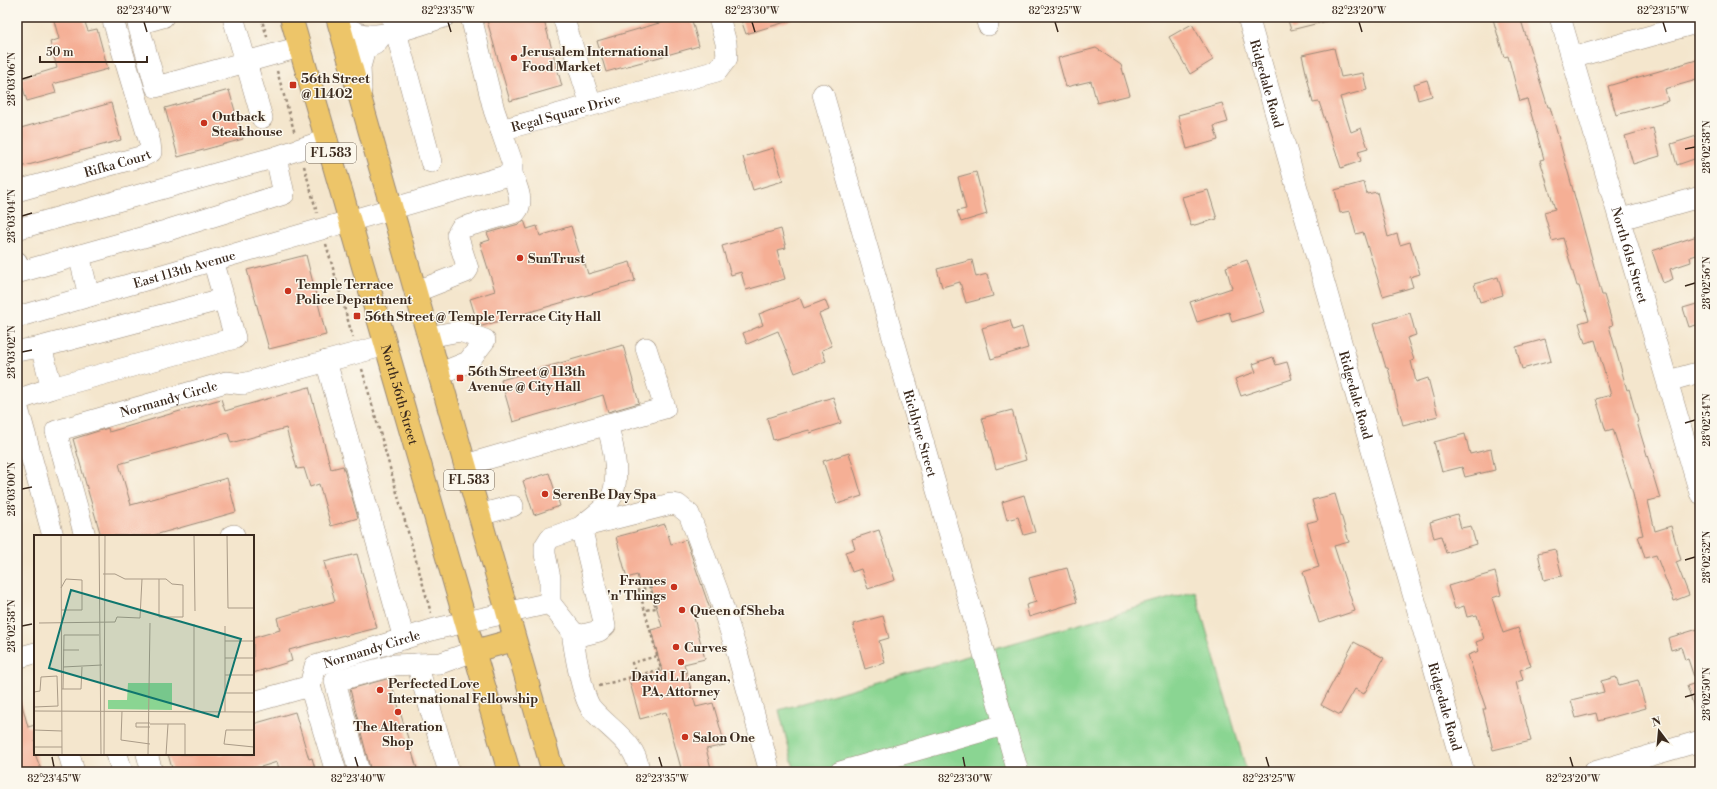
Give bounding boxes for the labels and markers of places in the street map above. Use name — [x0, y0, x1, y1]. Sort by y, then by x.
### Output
place label: Jerusalem International Food Market — [520, 44, 669, 75]
marker: Jerusalem International Food Market — [509, 53, 519, 63]
place label: 56th Street @ 11402 — [301, 71, 370, 102]
marker: 56th Street @ 11402 — [288, 80, 298, 90]
place label: Outback Steakhouse — [212, 109, 282, 140]
marker: Outback Steakhouse — [199, 118, 209, 128]
place label: SunTrust — [528, 251, 585, 267]
marker: SunTrust — [515, 253, 525, 263]
place label: Temple Terrace Police Department — [296, 277, 412, 308]
marker: Temple Terrace Police Department — [283, 286, 293, 296]
place label: 56th Street @ Temple Terrace City Hall — [365, 309, 602, 325]
marker: 56th Street @ Temple Terrace City Hall — [352, 311, 362, 321]
place label: 56th Street @ 113th Avenue @ City Hall — [467, 364, 585, 395]
marker: 56th Street @ 113th Avenue @ City Hall — [455, 373, 465, 383]
place label: SerenBe Day Spa — [553, 487, 657, 503]
marker: SerenBe Day Spa — [540, 489, 550, 499]
place label: Frames 'n' Things — [607, 573, 666, 604]
marker: Frames 'n' Things — [669, 582, 679, 592]
place label: Queen of Sheba — [690, 603, 785, 619]
marker: Queen of Sheba — [677, 605, 687, 615]
place label: Curves — [684, 640, 727, 656]
marker: Curves — [671, 642, 681, 652]
marker: David L Langan, PA, Attorney — [676, 657, 686, 667]
place label: David L Langan, PA, Attorney — [631, 669, 731, 700]
place label: Perfected Love International Fellowship — [388, 676, 538, 707]
marker: Perfected Love International Fellowship — [375, 685, 385, 695]
marker: The Alteration Shop — [393, 707, 403, 717]
place label: The Alteration Shop — [353, 719, 443, 750]
place label: Salon One — [693, 730, 755, 746]
marker: Salon One — [680, 732, 690, 742]

